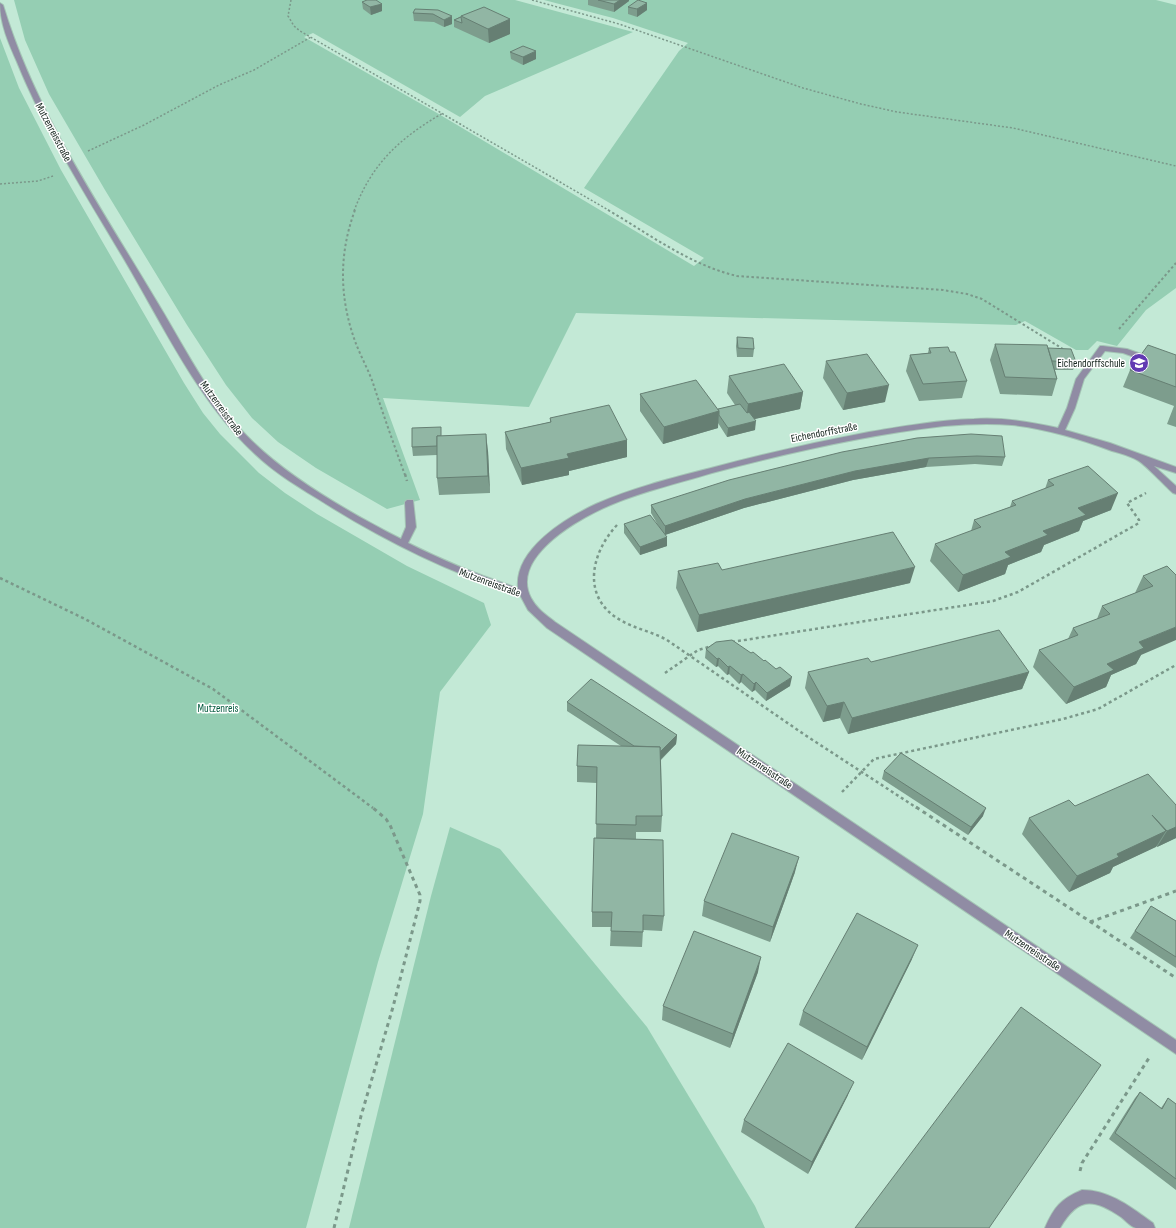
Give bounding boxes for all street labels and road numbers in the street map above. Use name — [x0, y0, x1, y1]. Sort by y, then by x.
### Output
street label: Mutzenreisstraße — [33, 101, 74, 164]
street label: Mutzenreisstraße — [197, 378, 246, 438]
street label: Eichendorffstraße — [790, 420, 858, 445]
street label: Mutzenreisstraße — [457, 565, 522, 600]
street label: Mutzenreisstraße — [734, 745, 795, 792]
street label: Mutzenreisstraße — [1002, 927, 1063, 974]

